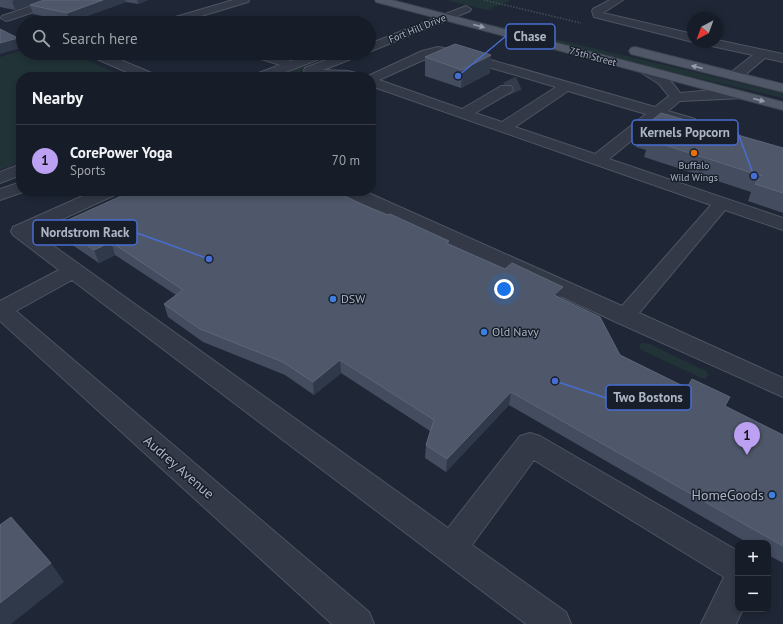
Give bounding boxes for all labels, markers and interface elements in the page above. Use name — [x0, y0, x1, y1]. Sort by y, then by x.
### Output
street label: Fort Hill Drive — [387, 11, 448, 46]
north arrow — [687, 12, 723, 48]
search box — [16, 16, 376, 60]
one-way arrow — [474, 23, 486, 29]
callout: Chase — [506, 24, 555, 49]
icon: search — [30, 27, 52, 49]
text: Chase — [514, 28, 547, 45]
text: Search here — [62, 29, 138, 48]
street label: 75th Street — [568, 44, 618, 69]
one-way arrow — [691, 64, 703, 70]
text: Nearby — [32, 87, 83, 109]
one-way arrow — [753, 97, 765, 103]
callout: Kernels Popcorn — [632, 120, 738, 145]
text: Kernels Popcorn — [640, 124, 730, 141]
text: CorePower Yoga — [70, 143, 172, 162]
marker: Buffalo Wild Wings — [689, 148, 699, 158]
text: 1 — [41, 152, 49, 169]
text: 70 m — [332, 152, 360, 169]
place label: Buffalo Wild Wings — [670, 159, 718, 184]
text: Sports — [70, 162, 106, 179]
callout: Nordstrom Rack — [33, 220, 137, 245]
text: Nordstrom Rack — [41, 224, 130, 241]
your location — [494, 279, 514, 299]
place label: DSW — [341, 291, 365, 306]
marker: DSW — [328, 294, 338, 304]
place label: Old Navy — [492, 324, 539, 339]
marker: Old Navy — [479, 327, 489, 337]
callout: Two Bostons — [606, 385, 691, 410]
text: Two Bostons — [613, 389, 683, 406]
pin: 1 — [734, 422, 760, 455]
street label: Audrey Avenue — [140, 431, 218, 503]
place label: HomeGoods — [692, 486, 764, 504]
marker: HomeGoods — [767, 490, 777, 500]
map controls — [735, 540, 771, 612]
button: + — [735, 540, 771, 576]
button: − — [735, 576, 771, 612]

